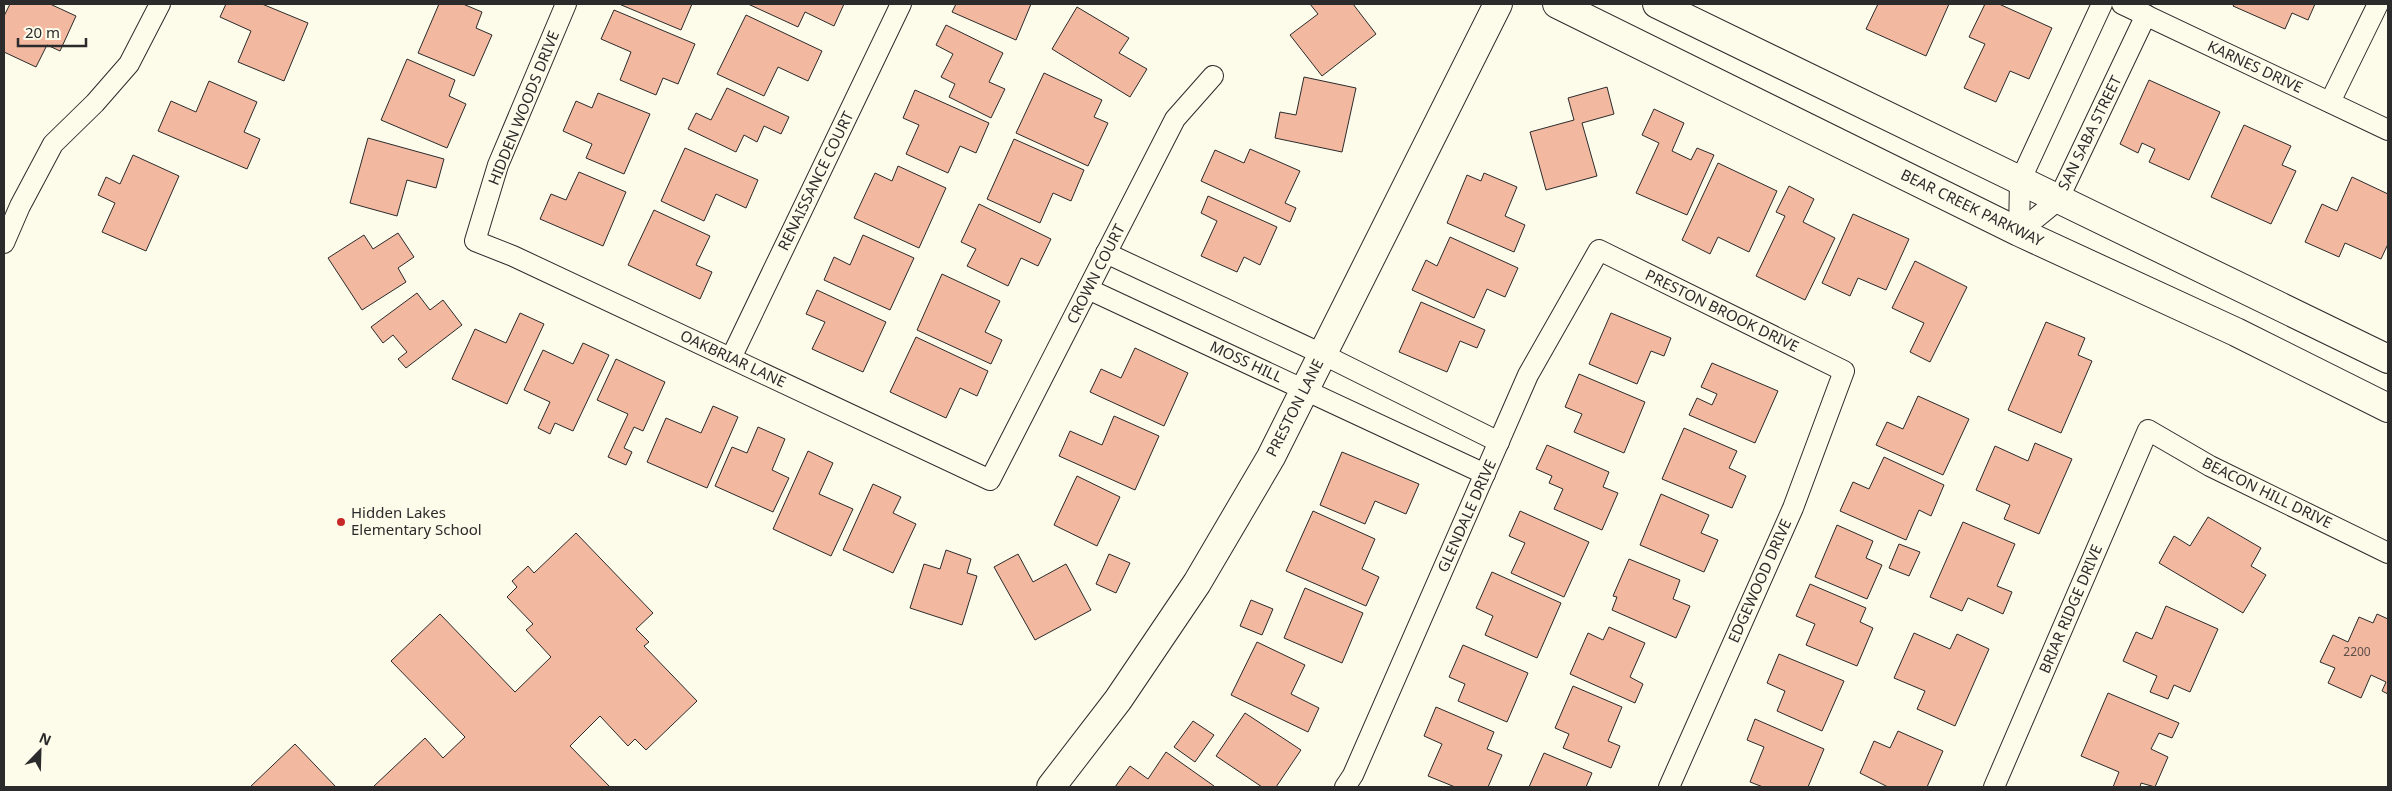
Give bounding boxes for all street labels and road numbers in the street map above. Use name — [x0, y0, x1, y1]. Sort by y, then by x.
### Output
street label: HIDDEN WOODS DRIVE — [483, 27, 563, 188]
street label: KARNES DRIVE — [2205, 35, 2306, 97]
street label: SAN SABA STREET — [2053, 71, 2126, 193]
street label: RENAISSANCE COURT — [773, 107, 858, 253]
street label: BEAR CREEK PARKWAY — [1898, 164, 2048, 251]
street label: CROWN COURT — [1061, 220, 1129, 327]
street label: PRESTON BROOK DRIVE — [1642, 264, 1803, 356]
street label: OAKBRIAR LANE — [677, 325, 790, 391]
street label: MOSS HILL — [1207, 336, 1286, 387]
street label: PRESTON LANE — [1261, 355, 1327, 460]
street label: BEACON HILL DRIVE — [2199, 452, 2336, 532]
street label: GLENDALE DRIVE — [1432, 456, 1500, 575]
street label: EDGEWOOD DRIVE — [1723, 516, 1795, 646]
street label: BRIAR RIDGE DRIVE — [2034, 541, 2106, 676]

